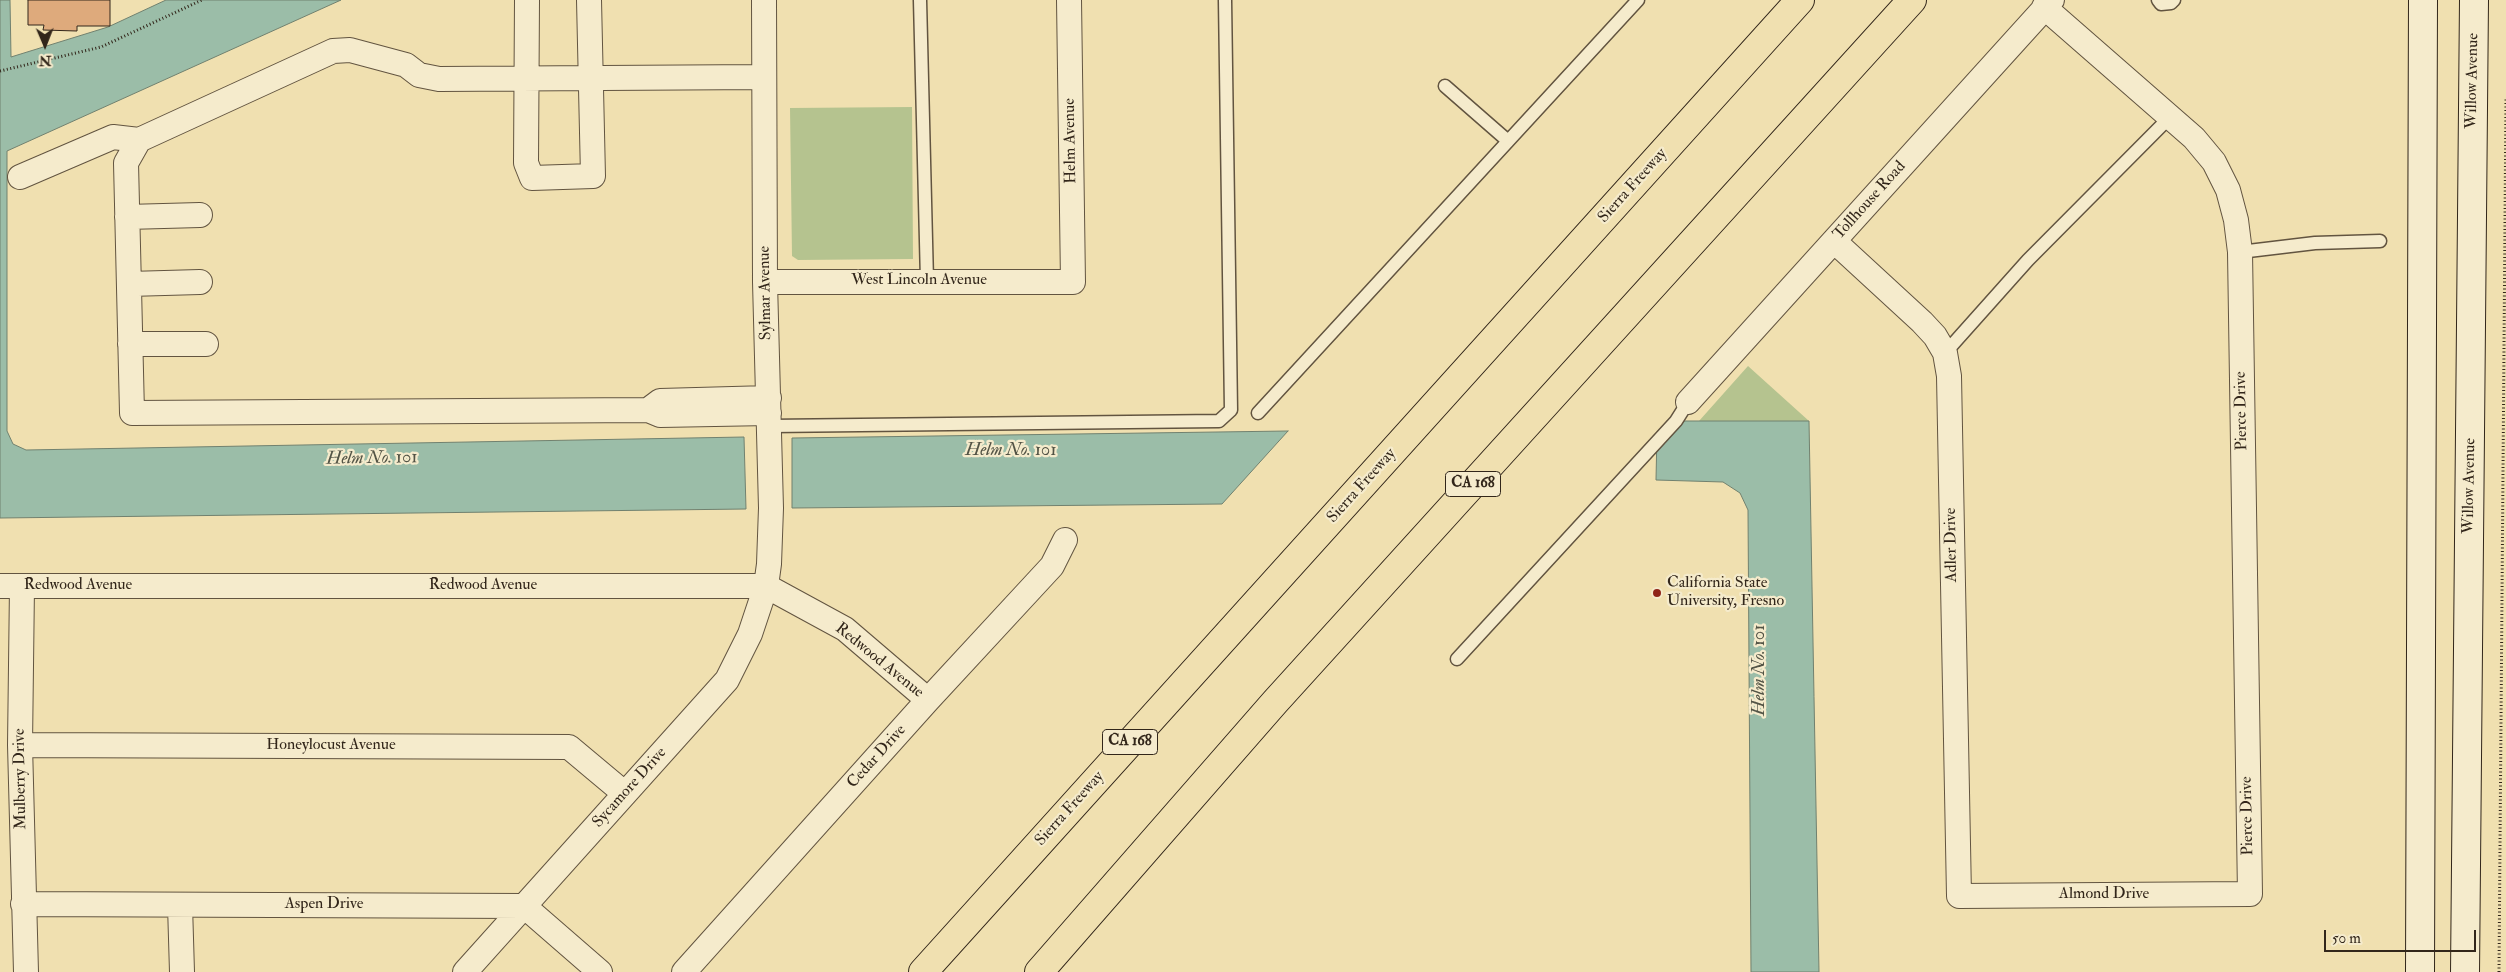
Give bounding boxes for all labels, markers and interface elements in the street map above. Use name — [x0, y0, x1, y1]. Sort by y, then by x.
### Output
north arrow — [20, 20, 70, 70]
street label: Willow Avenue — [2463, 33, 2483, 129]
text: N — [39, 52, 52, 69]
street label: Helm Avenue — [1061, 98, 1081, 184]
street label: Sierra Freeway — [1594, 145, 1672, 227]
street label: Tollhouse Road — [1830, 158, 1910, 244]
street label: Sylmar Avenue — [756, 246, 776, 340]
street label: West Lincoln Avenue — [851, 271, 987, 291]
street label: Pierce Drive — [2232, 371, 2252, 451]
street label: Willow Avenue — [2460, 438, 2480, 534]
water label: Helm No. 101 — [965, 440, 1057, 462]
street label: Sierra Freeway — [1323, 445, 1401, 527]
water label: Helm No. 101 — [326, 447, 418, 471]
road number: CA 168 — [1446, 472, 1500, 496]
street label: Adler Drive — [1942, 507, 1962, 583]
place label: California State University, Fresno — [1667, 574, 1784, 612]
street label: Redwood Avenue — [24, 576, 132, 596]
street label: Redwood Avenue — [429, 576, 537, 596]
marker: California State University, Fresno — [1651, 587, 1663, 599]
street label: Redwood Avenue — [831, 619, 927, 703]
water label: Helm No. 101 — [1749, 624, 1771, 716]
street label: Cedar Drive — [843, 721, 911, 793]
street label: Mulberry Drive — [11, 728, 31, 830]
road number: CA 168 — [1102, 730, 1158, 754]
street label: Honeylocust Avenue — [266, 736, 396, 756]
street label: Sycamore Drive — [589, 744, 671, 832]
street label: Sierra Freeway — [1031, 768, 1109, 850]
street label: Pierce Drive — [2238, 776, 2258, 856]
street label: Almond Drive — [2059, 885, 2149, 905]
street label: Aspen Drive — [285, 895, 363, 915]
scale bar — [2326, 920, 2478, 952]
text: 50 m — [2332, 929, 2361, 948]

